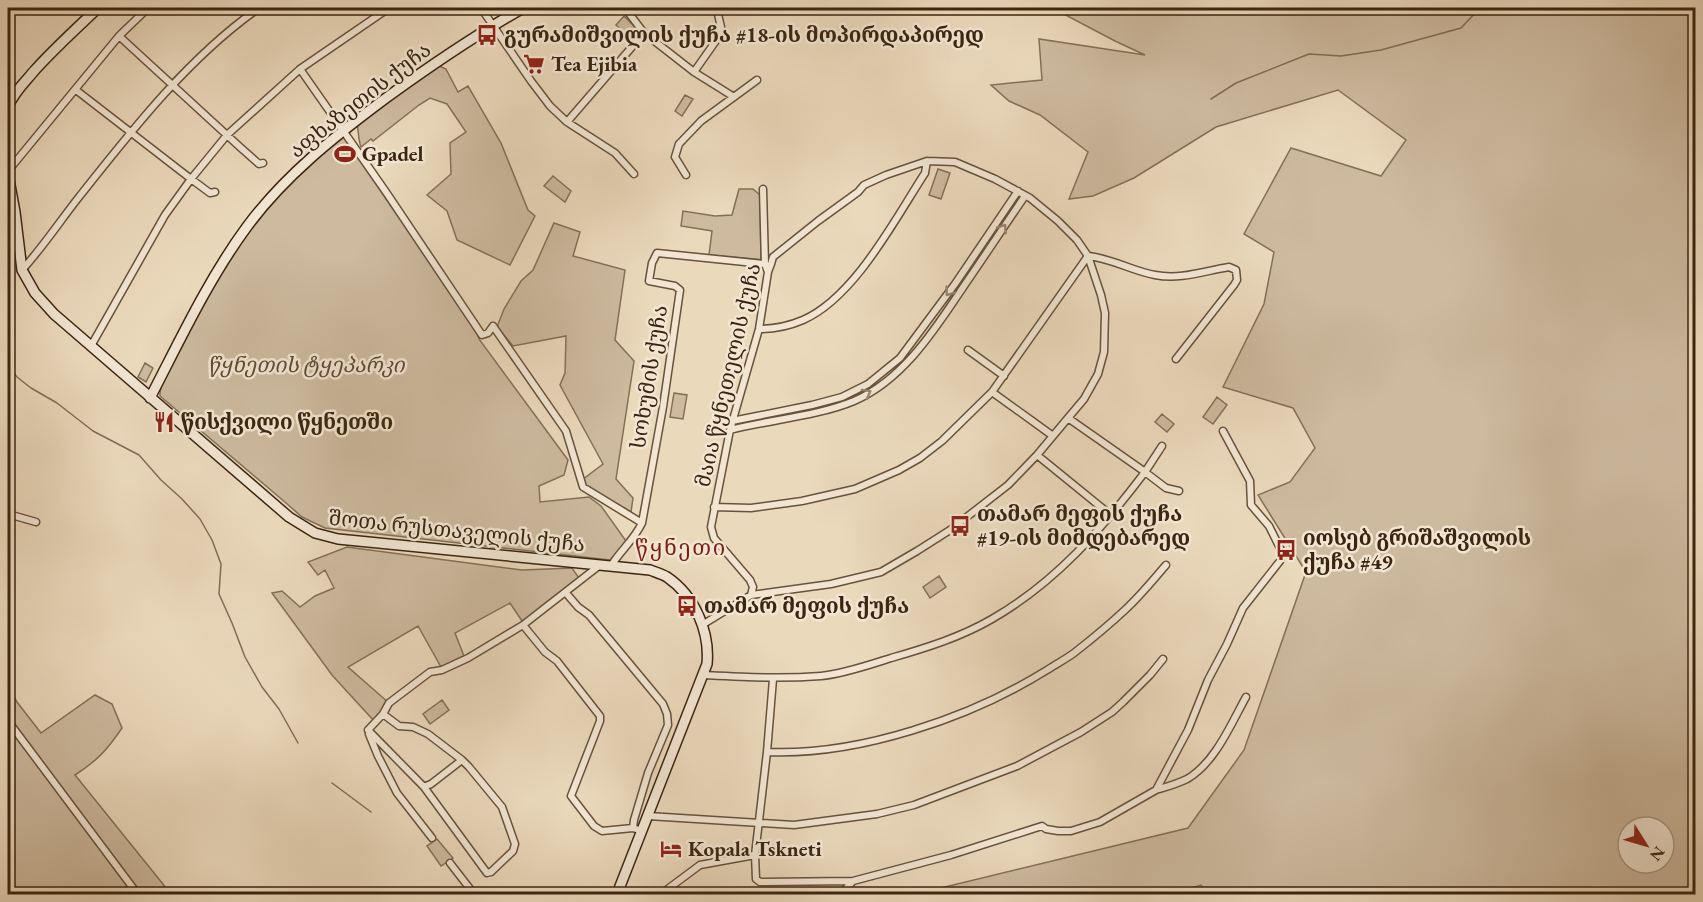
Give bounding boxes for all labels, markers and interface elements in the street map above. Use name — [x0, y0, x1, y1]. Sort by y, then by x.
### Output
place label: გურამიშვილის ქუჩა #18-ის მოპირდაპირედ — [504, 21, 984, 48]
bus stop icon: გურამიშვილის ქუჩა #18-ის მოპირდაპირედ — [475, 23, 499, 47]
street label: აფხაზეთის ქუჩა — [283, 36, 436, 163]
place label: Tea Ejibia — [551, 50, 638, 77]
supermarket icon: Tea Ejibia — [522, 52, 546, 76]
place label: Gpadel — [362, 140, 424, 167]
sports icon: Gpadel — [333, 142, 357, 166]
one-way arrow — [996, 224, 1007, 235]
street label: მაია წყნეთელის ქუჩა — [689, 260, 766, 489]
one-way arrow — [945, 285, 956, 296]
street label: სოხუმის ქუჩა — [624, 303, 673, 451]
park label: წყნეთის ტყეპარკი — [208, 351, 406, 378]
one-way arrow — [861, 389, 871, 401]
place label: წისქვილი წყნეთში — [181, 408, 393, 435]
restaurant icon: წისქვილი წყნეთში — [152, 410, 176, 434]
place label: თამარ მეფის ქუჩა #19-ის მიმდებარედ — [977, 500, 1190, 551]
street label: შოთა რუსთაველის ქუჩა — [328, 504, 586, 557]
bus stop icon: თამარ მეფის ქუჩა #19-ის მიმდებარედ — [948, 514, 972, 538]
place label: იოსებ გრიშაშვილის ქუჩა #49 — [1303, 524, 1531, 575]
district label: წყნეთი — [635, 533, 727, 562]
bus stop icon: იოსებ გრიშაშვილის ქუჩა #49 — [1274, 538, 1298, 562]
place label: თამარ მეფის ქუჩა — [704, 592, 909, 619]
bus stop icon: თამარ მეფის ქუჩა — [675, 594, 699, 618]
north arrow — [1616, 815, 1676, 875]
place label: Kopala Tskneti — [688, 835, 822, 862]
hotel icon: Kopala Tskneti — [659, 837, 683, 861]
text: N — [1645, 842, 1670, 865]

